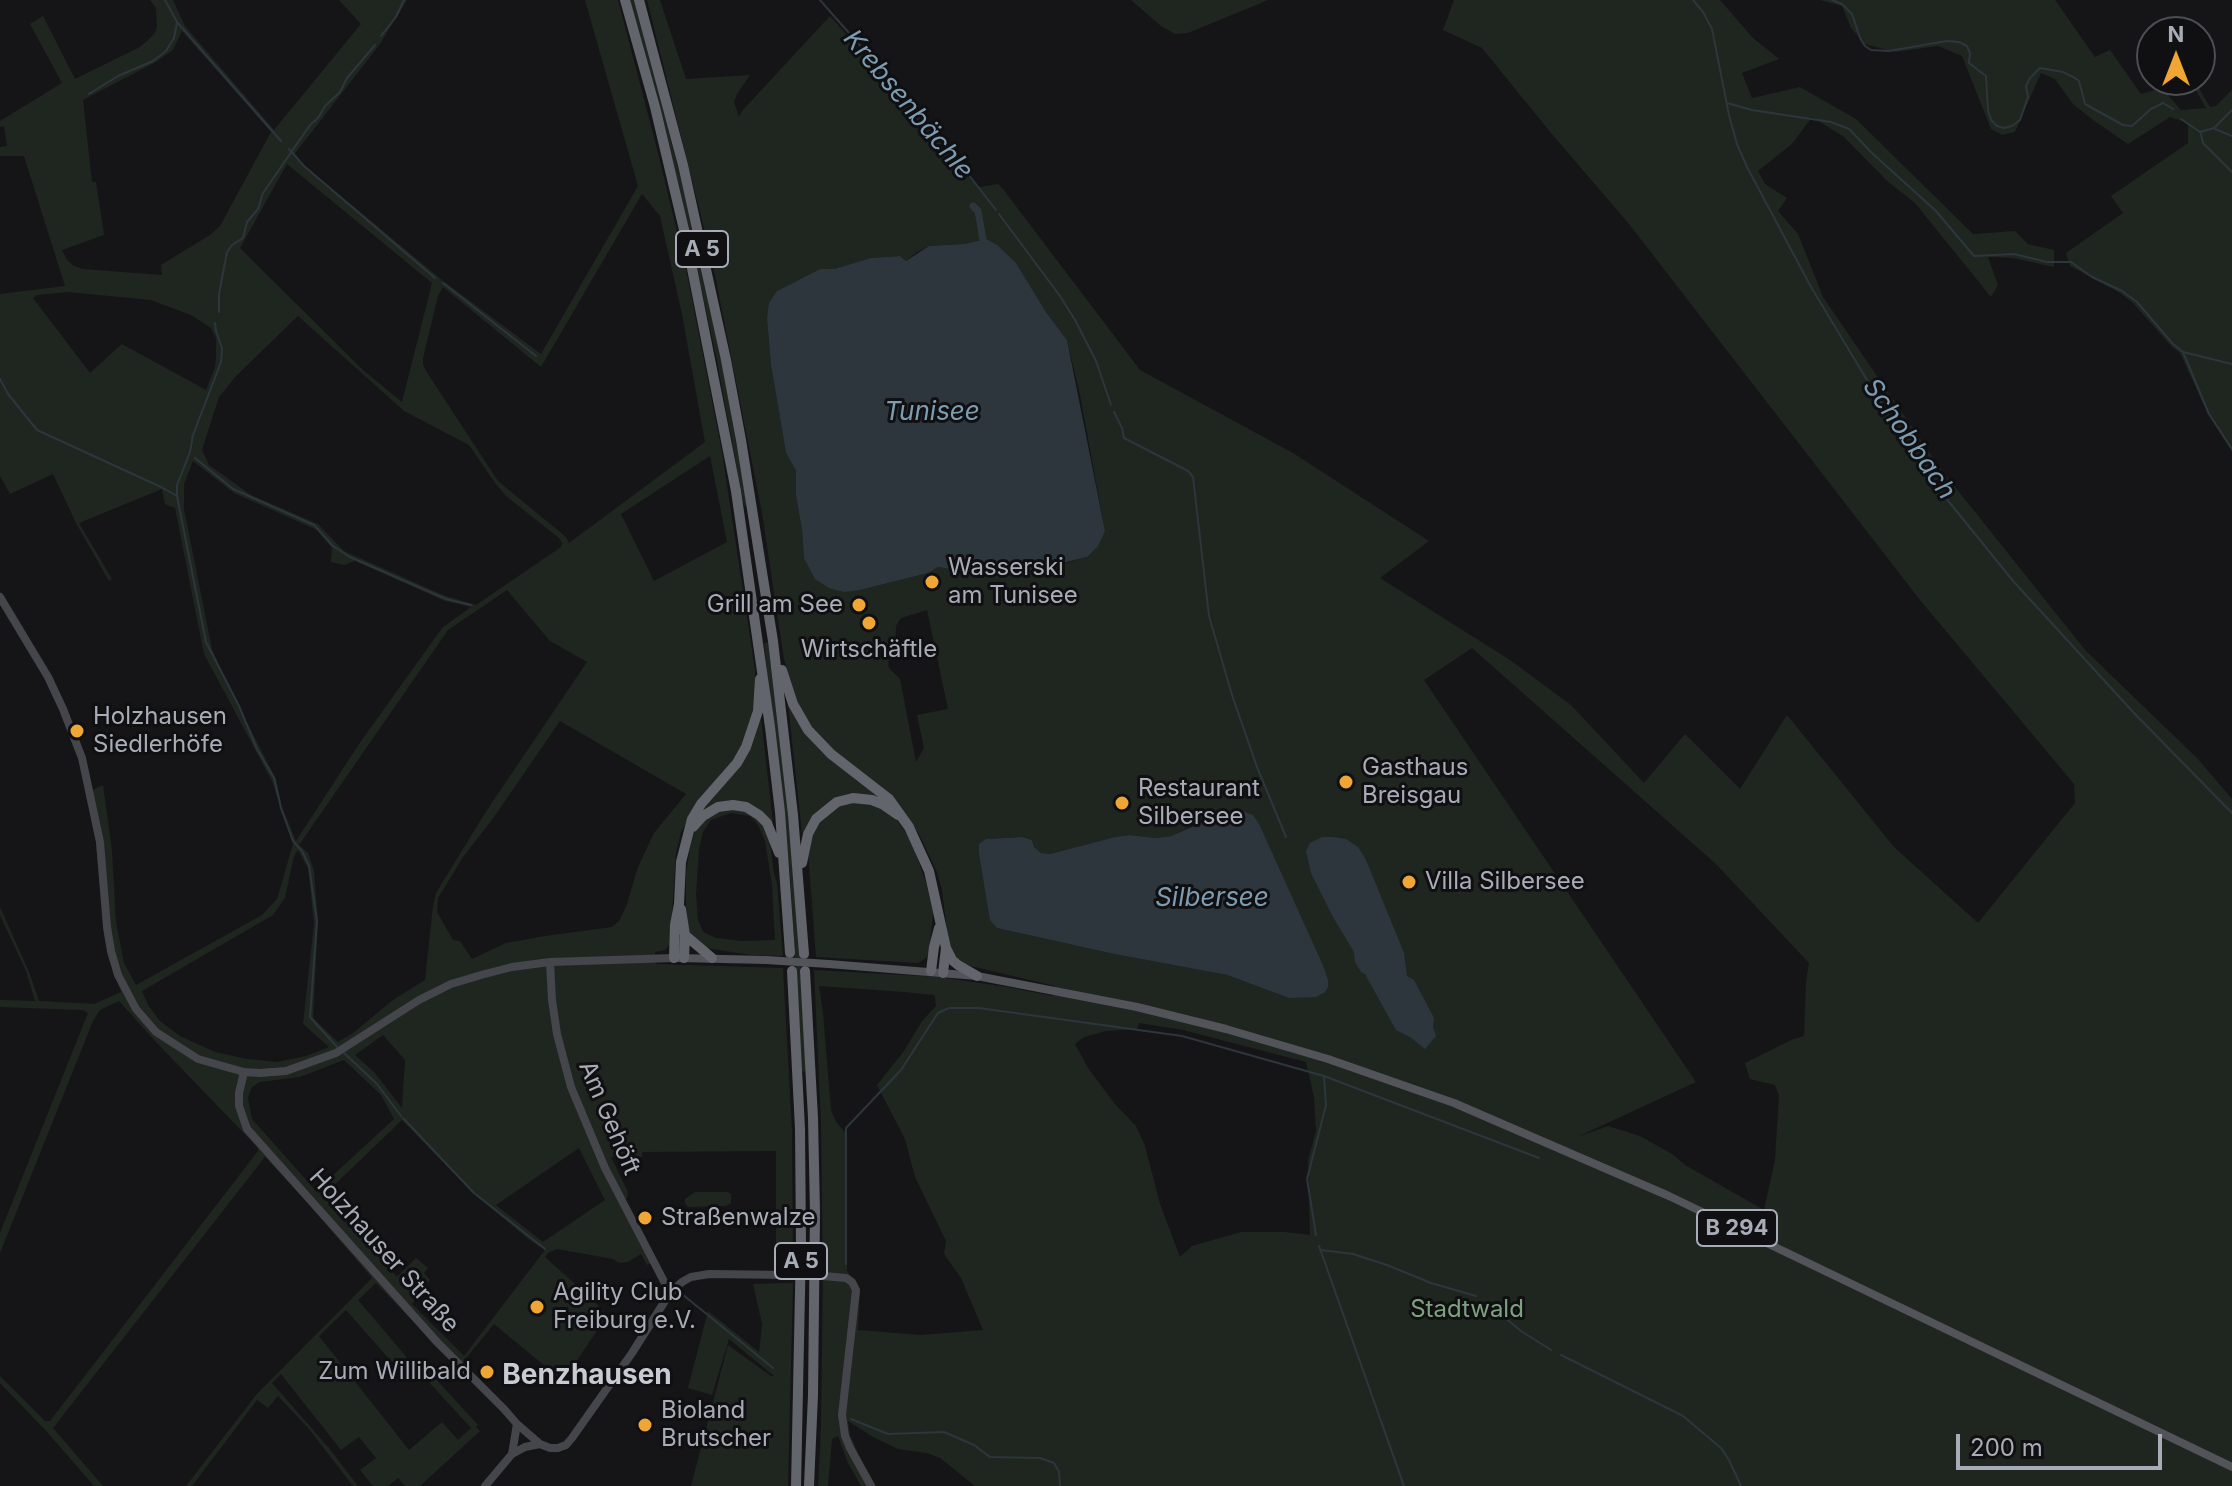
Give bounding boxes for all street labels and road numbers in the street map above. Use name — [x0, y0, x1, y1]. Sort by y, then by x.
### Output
road number: A 5 — [676, 231, 728, 267]
street label: Am Gehöft — [572, 1057, 646, 1179]
street label: Holzhauser Straße — [303, 1163, 465, 1339]
road number: B 294 — [1697, 1210, 1777, 1246]
road number: A 5 — [775, 1243, 827, 1279]

